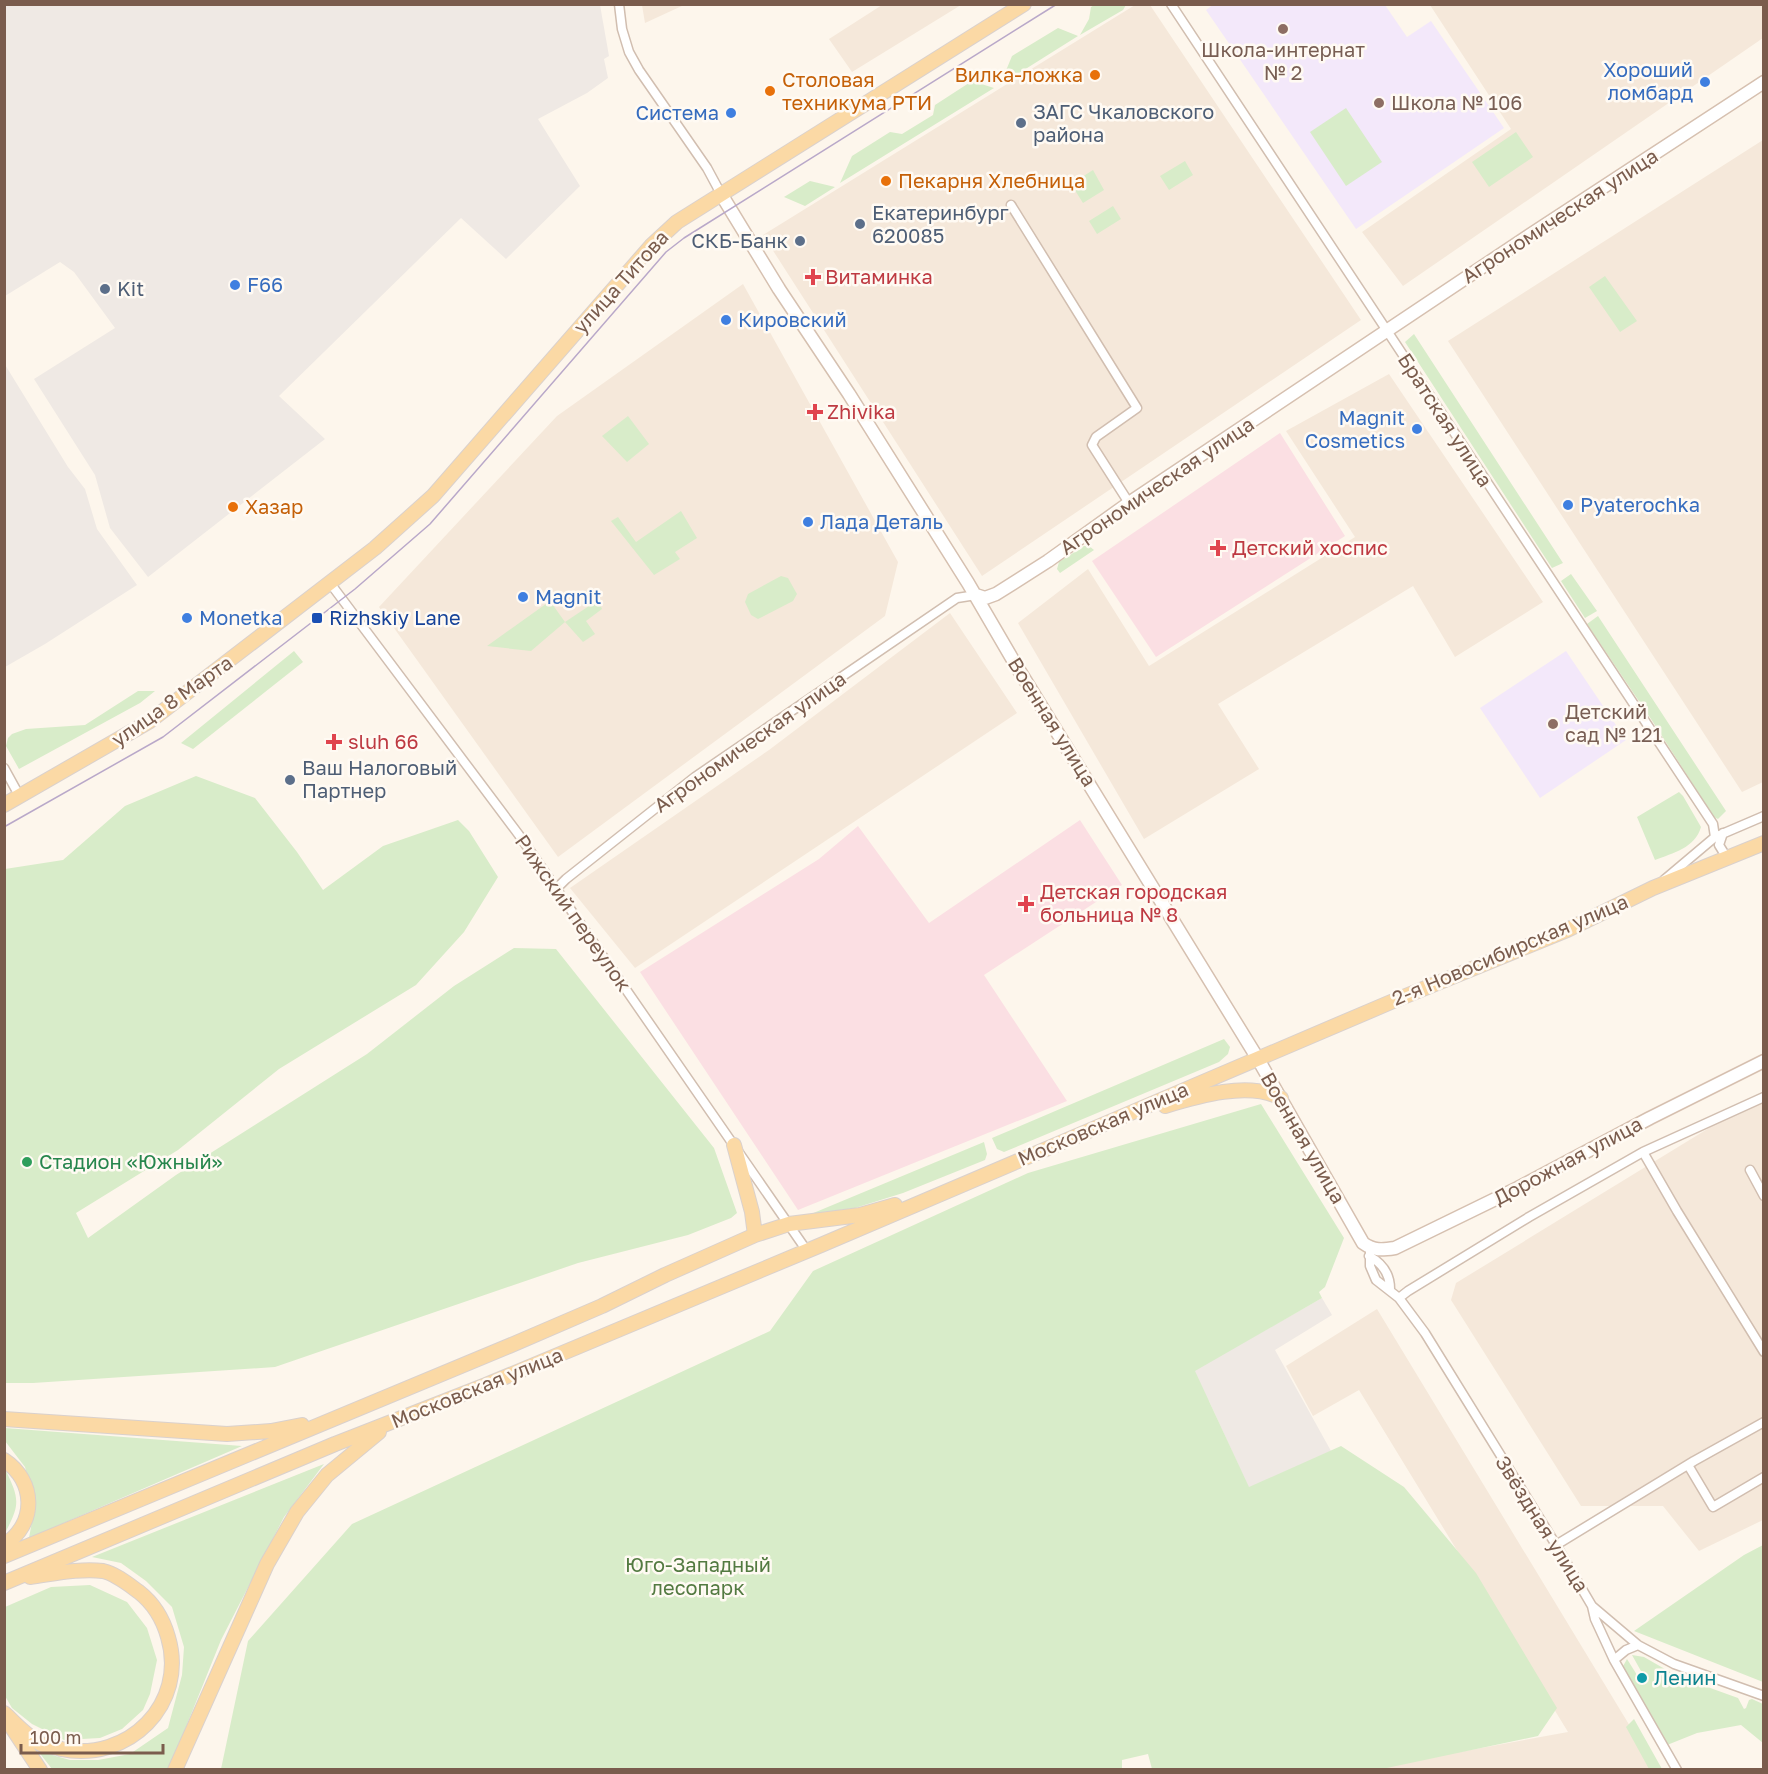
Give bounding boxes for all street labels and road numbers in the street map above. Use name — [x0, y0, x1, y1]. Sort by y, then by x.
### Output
street label: Агрономическая улица — [1457, 143, 1662, 288]
street label: улица Титова — [568, 225, 673, 338]
street label: Братская улица — [1394, 348, 1498, 491]
street label: Агрономическая улица — [1055, 411, 1258, 559]
street label: улица 8 Марта — [106, 650, 237, 751]
street label: Военная улица — [1004, 652, 1102, 790]
street label: Агрономическая улица — [649, 666, 850, 817]
street label: Рижский переулок — [511, 829, 637, 995]
street label: 2-я Новосибирская улица — [1388, 888, 1631, 1010]
street label: Военная улица — [1257, 1068, 1351, 1207]
street label: Московская улица — [1014, 1076, 1192, 1170]
street label: Дорожная улица — [1489, 1111, 1646, 1209]
street label: Московская улица — [387, 1342, 566, 1432]
street label: Звёздная улица — [1491, 1451, 1595, 1596]

